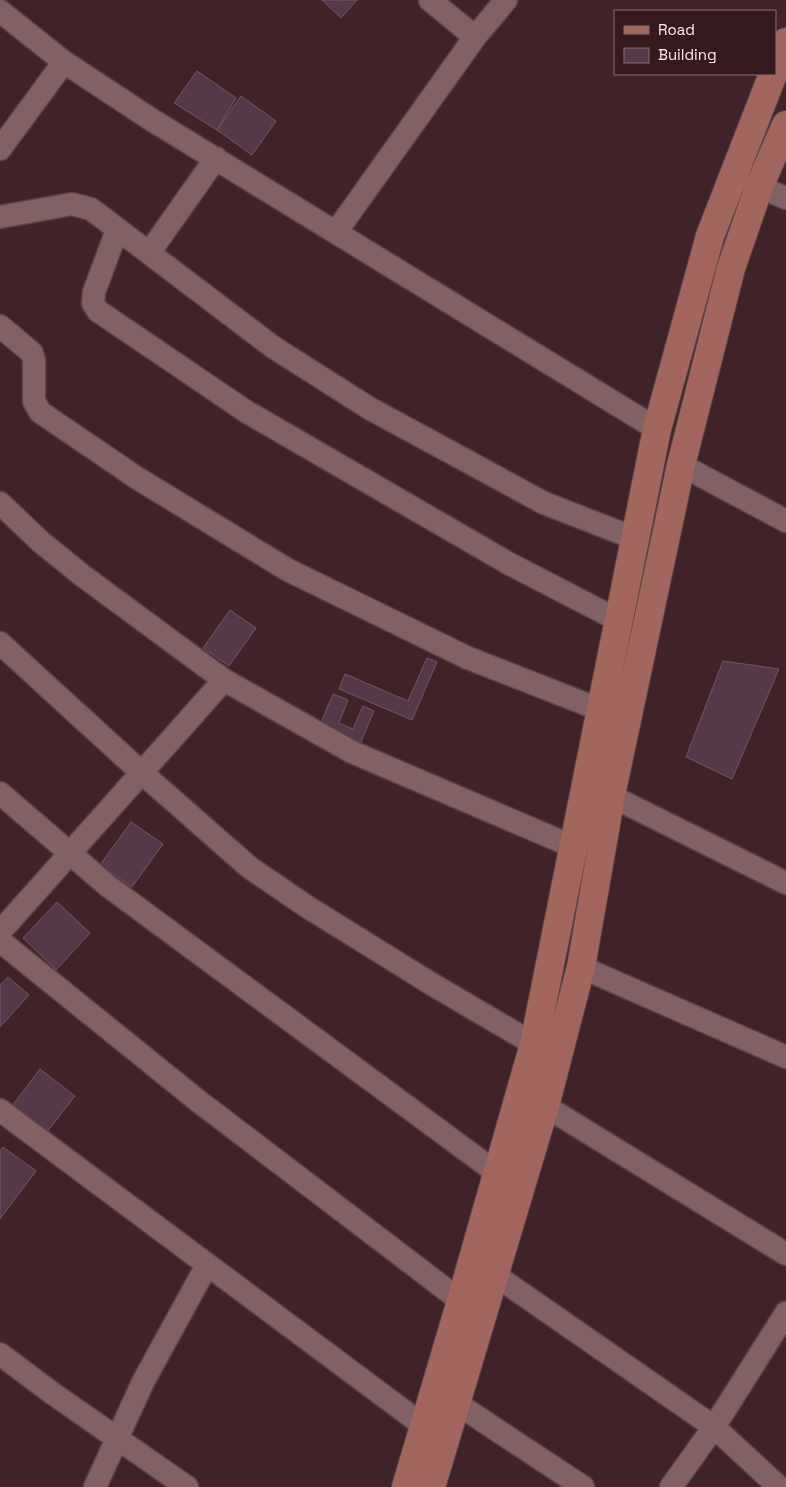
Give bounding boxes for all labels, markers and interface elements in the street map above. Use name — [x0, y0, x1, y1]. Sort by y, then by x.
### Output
legend — [614, 10, 776, 75]
text: Road — [658, 20, 695, 39]
text: Building — [658, 45, 717, 64]

